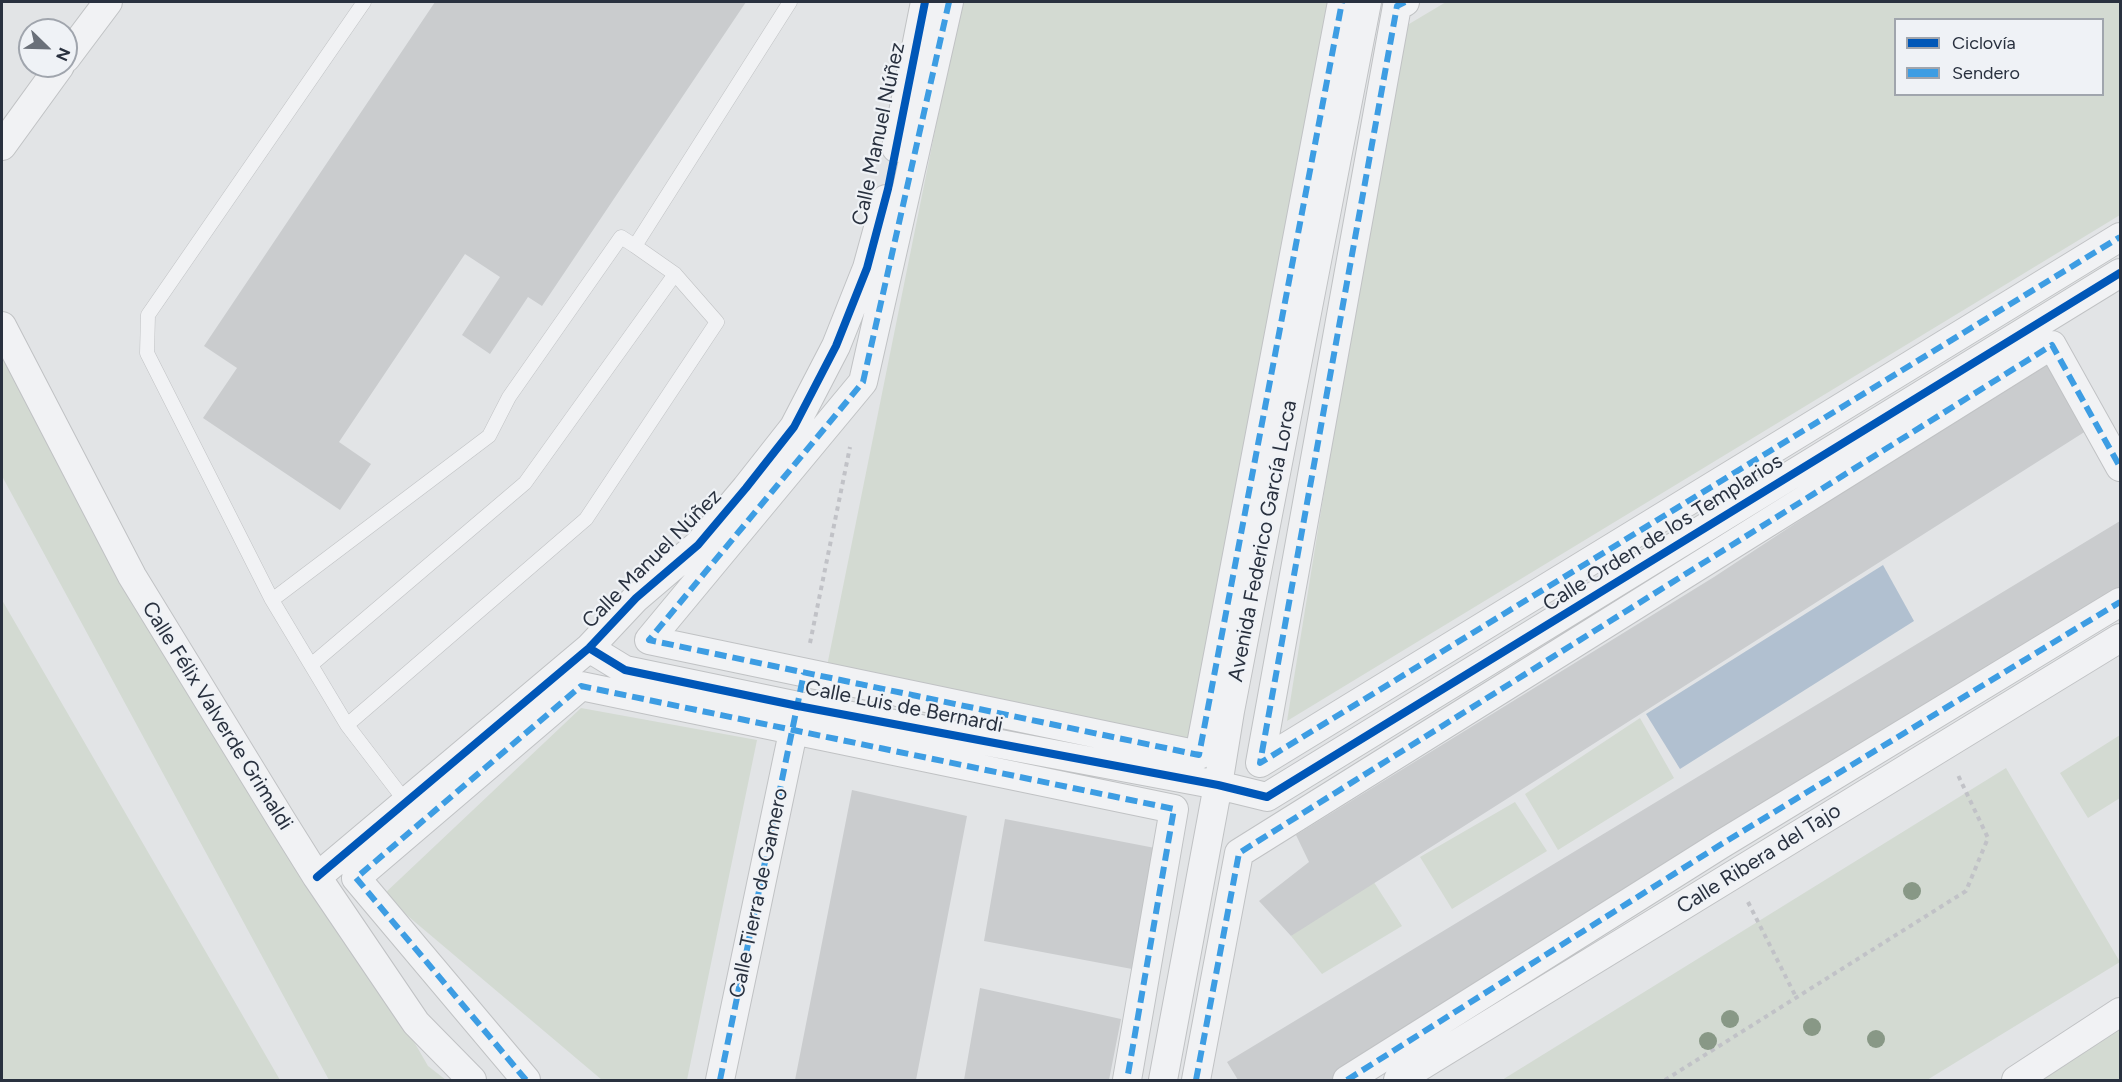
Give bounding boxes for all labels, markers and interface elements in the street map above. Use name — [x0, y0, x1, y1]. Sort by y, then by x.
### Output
north arrow — [18, 18, 78, 78]
legend — [1894, 18, 2104, 96]
text: Ciclovía — [1952, 32, 2016, 54]
street label: Calle Manuel Núñez — [847, 40, 911, 228]
text: N — [52, 45, 74, 64]
text: Sendero — [1952, 62, 2020, 84]
street label: Avenida Federico García Lorca — [1223, 398, 1303, 684]
street label: Calle Orden de los Templarios — [1539, 449, 1787, 617]
street label: Calle Manuel Núñez — [577, 484, 727, 634]
street label: Calle Félix Valverde Grimaldi — [136, 597, 298, 835]
street label: Calle Luis de Bernardi — [803, 675, 1005, 739]
street label: Calle Tierra de Gamero — [724, 786, 794, 1000]
street label: Calle Ribera del Tajo — [1672, 798, 1846, 920]

